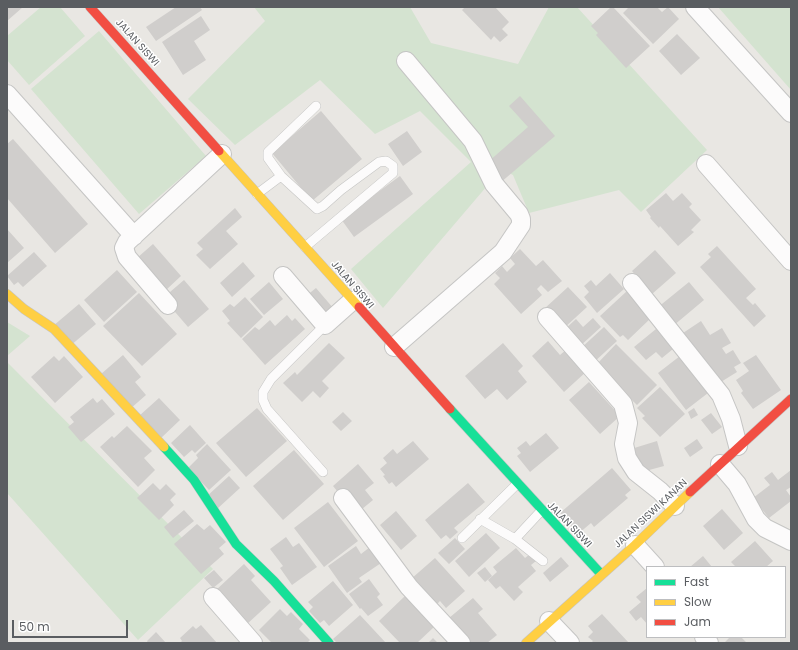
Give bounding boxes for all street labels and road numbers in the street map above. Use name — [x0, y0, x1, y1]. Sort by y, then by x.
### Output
street label: JALAN SISWI — [113, 17, 161, 69]
street label: JALAN SISWI — [328, 259, 376, 311]
street label: JALAN SISWI KANAN — [612, 477, 690, 551]
street label: JALAN SISWI — [544, 500, 594, 550]

